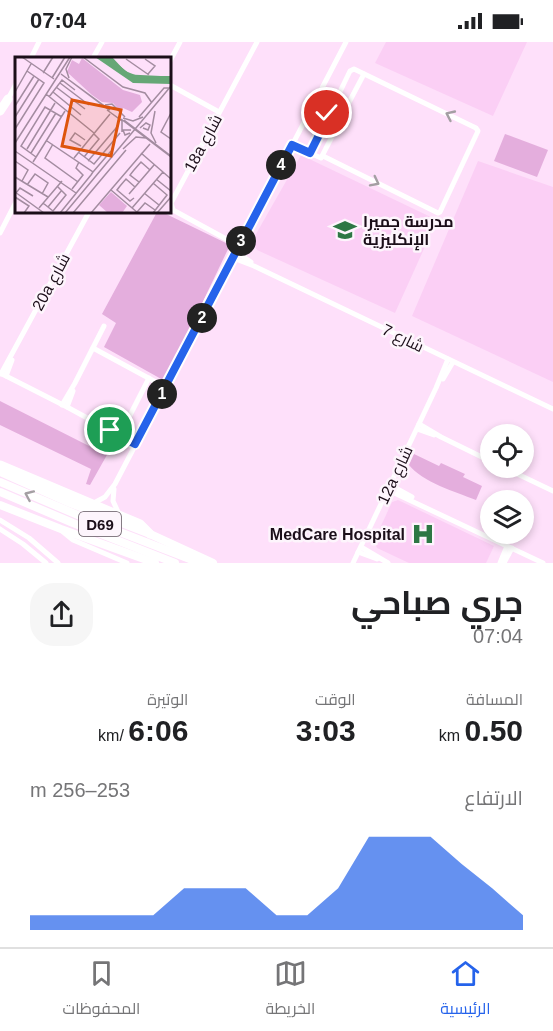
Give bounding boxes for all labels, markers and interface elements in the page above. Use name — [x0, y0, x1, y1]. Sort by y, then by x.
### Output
text: 07:04 — [30, 8, 86, 33]
inset map — [15, 57, 171, 213]
pin — [301, 87, 352, 138]
icon: check — [310, 96, 343, 129]
one-way arrow — [445, 111, 456, 123]
street label: 18a شارع — [181, 112, 228, 176]
pin: 4 — [266, 150, 296, 180]
text: 4 — [277, 156, 285, 173]
one-way arrow — [369, 175, 379, 186]
place label: مدرسة جميرا الإنكليزية — [363, 213, 453, 251]
school or university icon: مدرسة جميرا الإنكليزية — [332, 217, 358, 243]
pin: 3 — [226, 226, 256, 256]
text: 3 — [237, 232, 245, 249]
street label: 20a شارع — [29, 251, 76, 315]
pin: 2 — [187, 303, 217, 333]
text: 2 — [198, 309, 206, 326]
street label: شارع 7 — [378, 321, 427, 358]
pin: 1 — [147, 379, 177, 409]
text: 1 — [158, 385, 166, 402]
pin — [84, 404, 135, 455]
icon: arrive — [93, 413, 126, 446]
map controls — [480, 424, 534, 544]
button: locate — [480, 424, 534, 478]
street label: 12a شارع — [374, 443, 419, 508]
one-way arrow — [24, 490, 35, 502]
button: layers — [480, 490, 534, 544]
road number: D69 — [79, 512, 121, 536]
hospital icon: MedCare Hospital — [410, 521, 436, 547]
place label: MedCare Hospital — [270, 526, 405, 543]
button: share — [30, 583, 93, 646]
text: جري صباحي — [351, 584, 523, 621]
text: 07:04 — [473, 625, 523, 647]
text: الوتيرة — [147, 691, 188, 708]
text: الوقت — [315, 691, 356, 708]
text: المسافة — [466, 691, 523, 708]
text: 6:06 — [128, 714, 188, 747]
text: 3:03 — [296, 714, 356, 747]
text: 0.50 — [465, 714, 523, 747]
text: /km — [98, 727, 128, 744]
text: km — [439, 727, 465, 744]
text: 253–256 m — [30, 779, 130, 801]
text: الارتفاع — [464, 787, 523, 809]
tab: المحفوظات — [63, 957, 140, 1023]
tab: الخريطة — [265, 957, 315, 1023]
tab: الرئيسية — [440, 957, 491, 1023]

